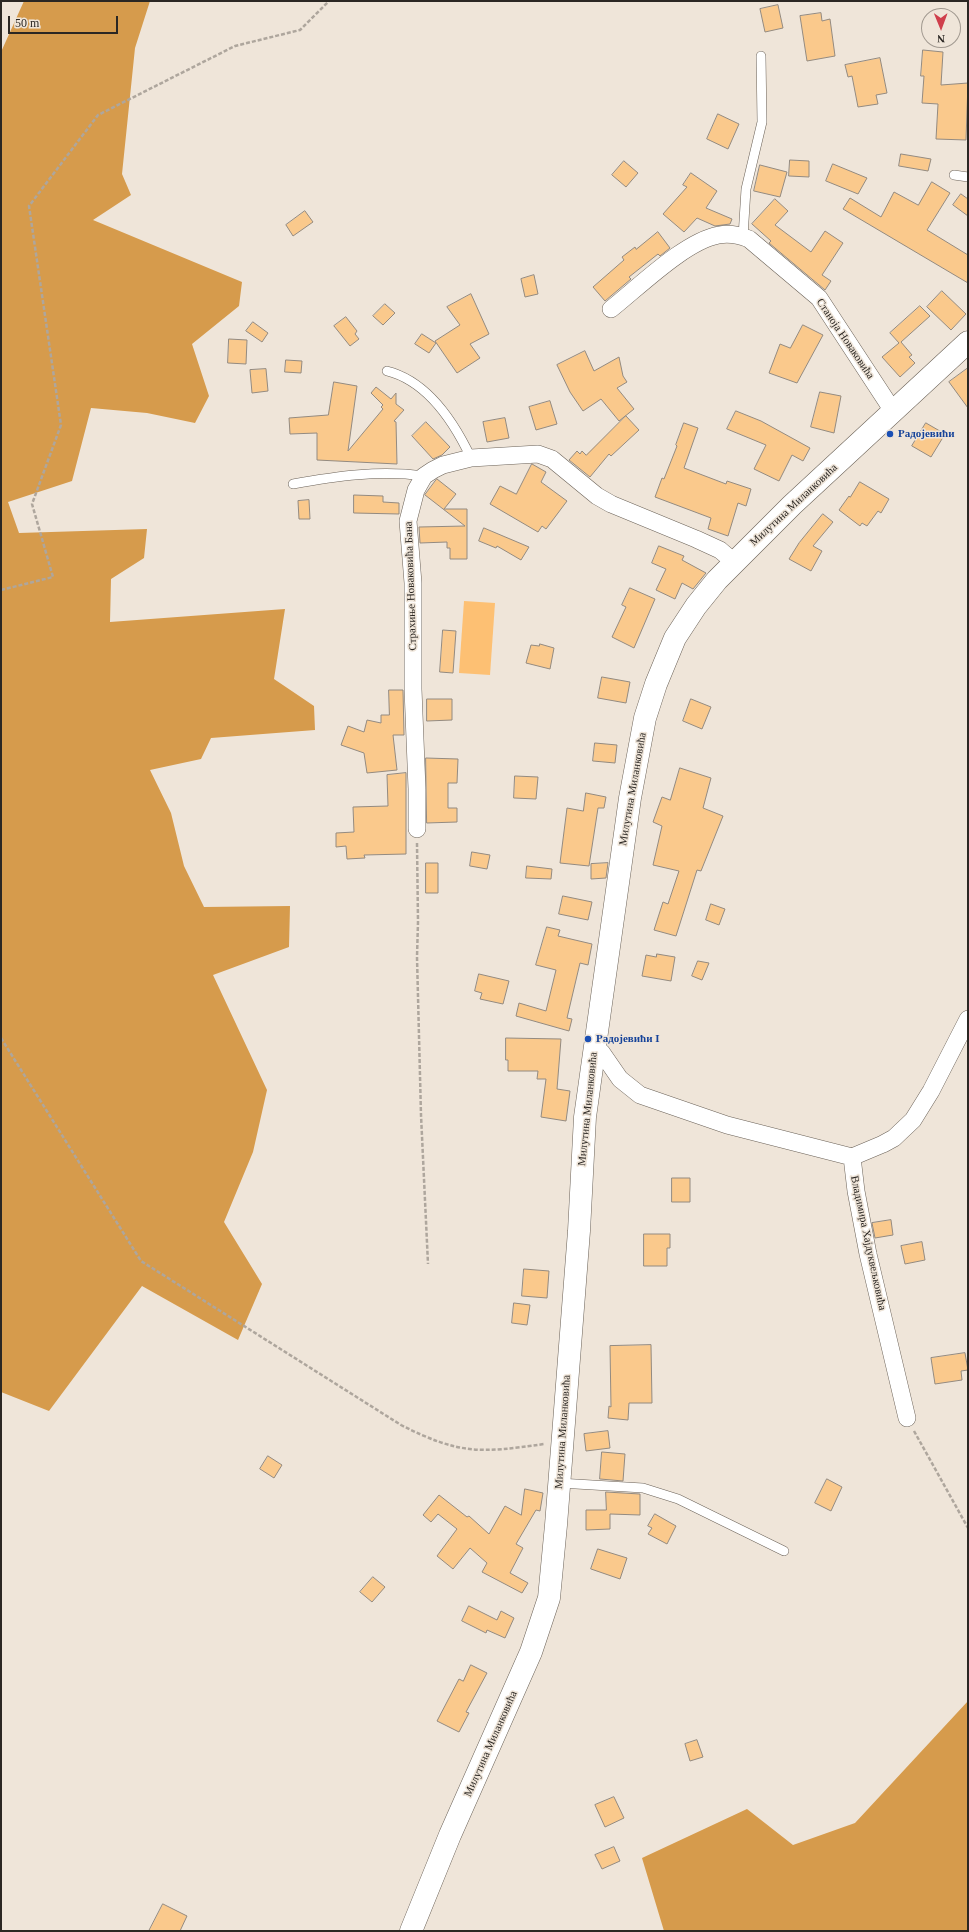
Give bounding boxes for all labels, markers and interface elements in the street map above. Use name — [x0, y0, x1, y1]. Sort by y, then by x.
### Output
scale bar — [10, 8, 120, 34]
north arrow — [921, 8, 961, 48]
text: 50 m — [15, 16, 39, 30]
text: N — [937, 33, 945, 45]
street label: Станоја Новаковића — [813, 296, 877, 382]
place label: Радојевићи — [898, 427, 955, 441]
marker: Радојевићи — [885, 429, 895, 439]
street label: Милутина Миланковића — [748, 461, 840, 549]
street label: Страхиње Новаковића Бана — [402, 521, 420, 651]
street label: Милутина Миланковића — [617, 731, 649, 847]
place label: Радојевићи I — [596, 1032, 660, 1046]
marker: Радојевићи I — [583, 1034, 593, 1044]
street label: Милутина Миланковића — [575, 1051, 601, 1167]
street label: Владимира Хајдуквељковића — [847, 1175, 889, 1311]
street label: Милутина Миланковића — [552, 1374, 574, 1490]
street label: Милутина Миланковића — [462, 1689, 520, 1799]

